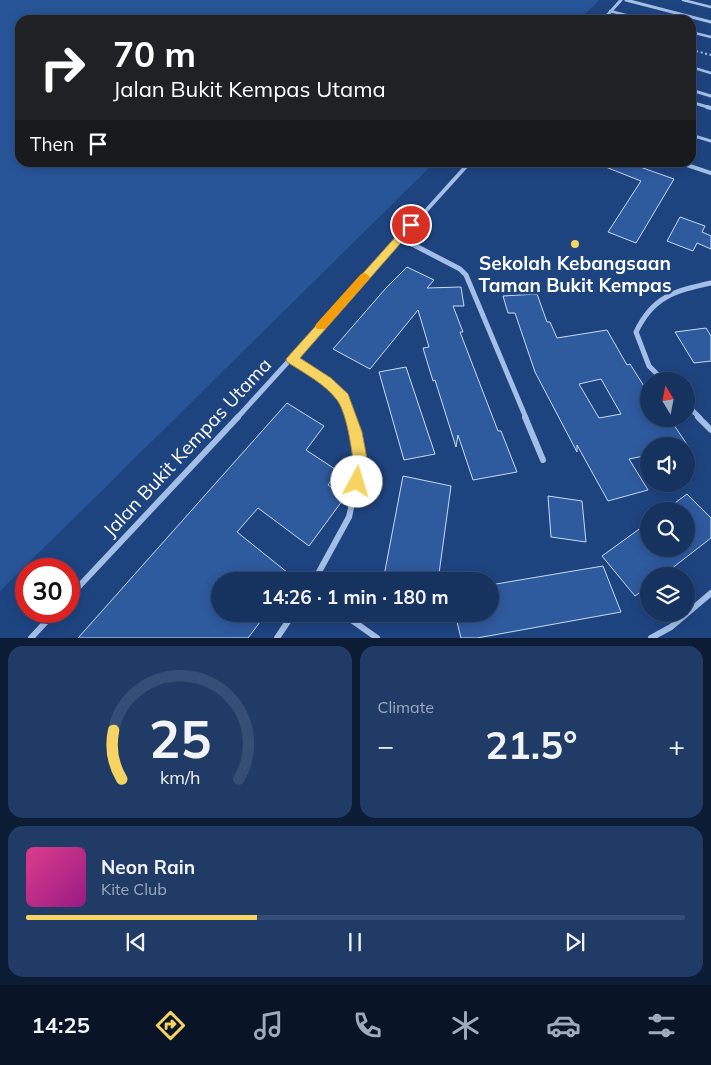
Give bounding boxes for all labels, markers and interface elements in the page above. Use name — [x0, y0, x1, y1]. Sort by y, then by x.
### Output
text: 70 m — [113, 32, 196, 76]
icon: right — [30, 35, 95, 100]
text: Jalan Bukit Kempas Utama — [113, 75, 386, 103]
icon: arrive — [84, 130, 112, 158]
text: Then — [30, 132, 74, 156]
pin — [390, 204, 432, 246]
icon: arrive — [397, 211, 425, 239]
marker: Sekolah Kebangsaan Taman Bukit Kempas — [569, 238, 581, 250]
place label: Sekolah Kebangsaan Taman Bukit Kempas — [479, 251, 671, 297]
street label: Jalan Bukit Kempas Utama — [98, 353, 276, 541]
north arrow — [640, 372, 695, 428]
map controls — [640, 372, 695, 622]
button: sound — [640, 437, 695, 492]
position arrow — [330, 455, 382, 507]
button: search — [640, 502, 695, 557]
speed limit sign: 30 — [15, 558, 80, 623]
button: layers — [640, 567, 695, 622]
text: 14:26 · 1 min · 180 m — [261, 585, 449, 609]
text: Climate — [378, 697, 434, 717]
text: 25 — [149, 706, 211, 771]
text: 21.5° — [485, 721, 577, 769]
text: − — [378, 728, 394, 763]
text: + — [668, 728, 685, 763]
text: km/h — [160, 766, 200, 788]
text: Neon Rain — [101, 855, 195, 879]
text: Kite Club — [101, 879, 167, 899]
icon: previous — [122, 928, 150, 956]
icon: pause — [341, 928, 369, 956]
icon: next — [561, 928, 589, 956]
icon: directions — [153, 1008, 188, 1043]
icon: music — [251, 1008, 286, 1043]
icon: phone — [350, 1008, 385, 1043]
icon: climate — [448, 1008, 483, 1043]
icon: car — [546, 1008, 581, 1043]
icon: filters — [644, 1008, 679, 1043]
text: 14:25 — [32, 1011, 90, 1039]

